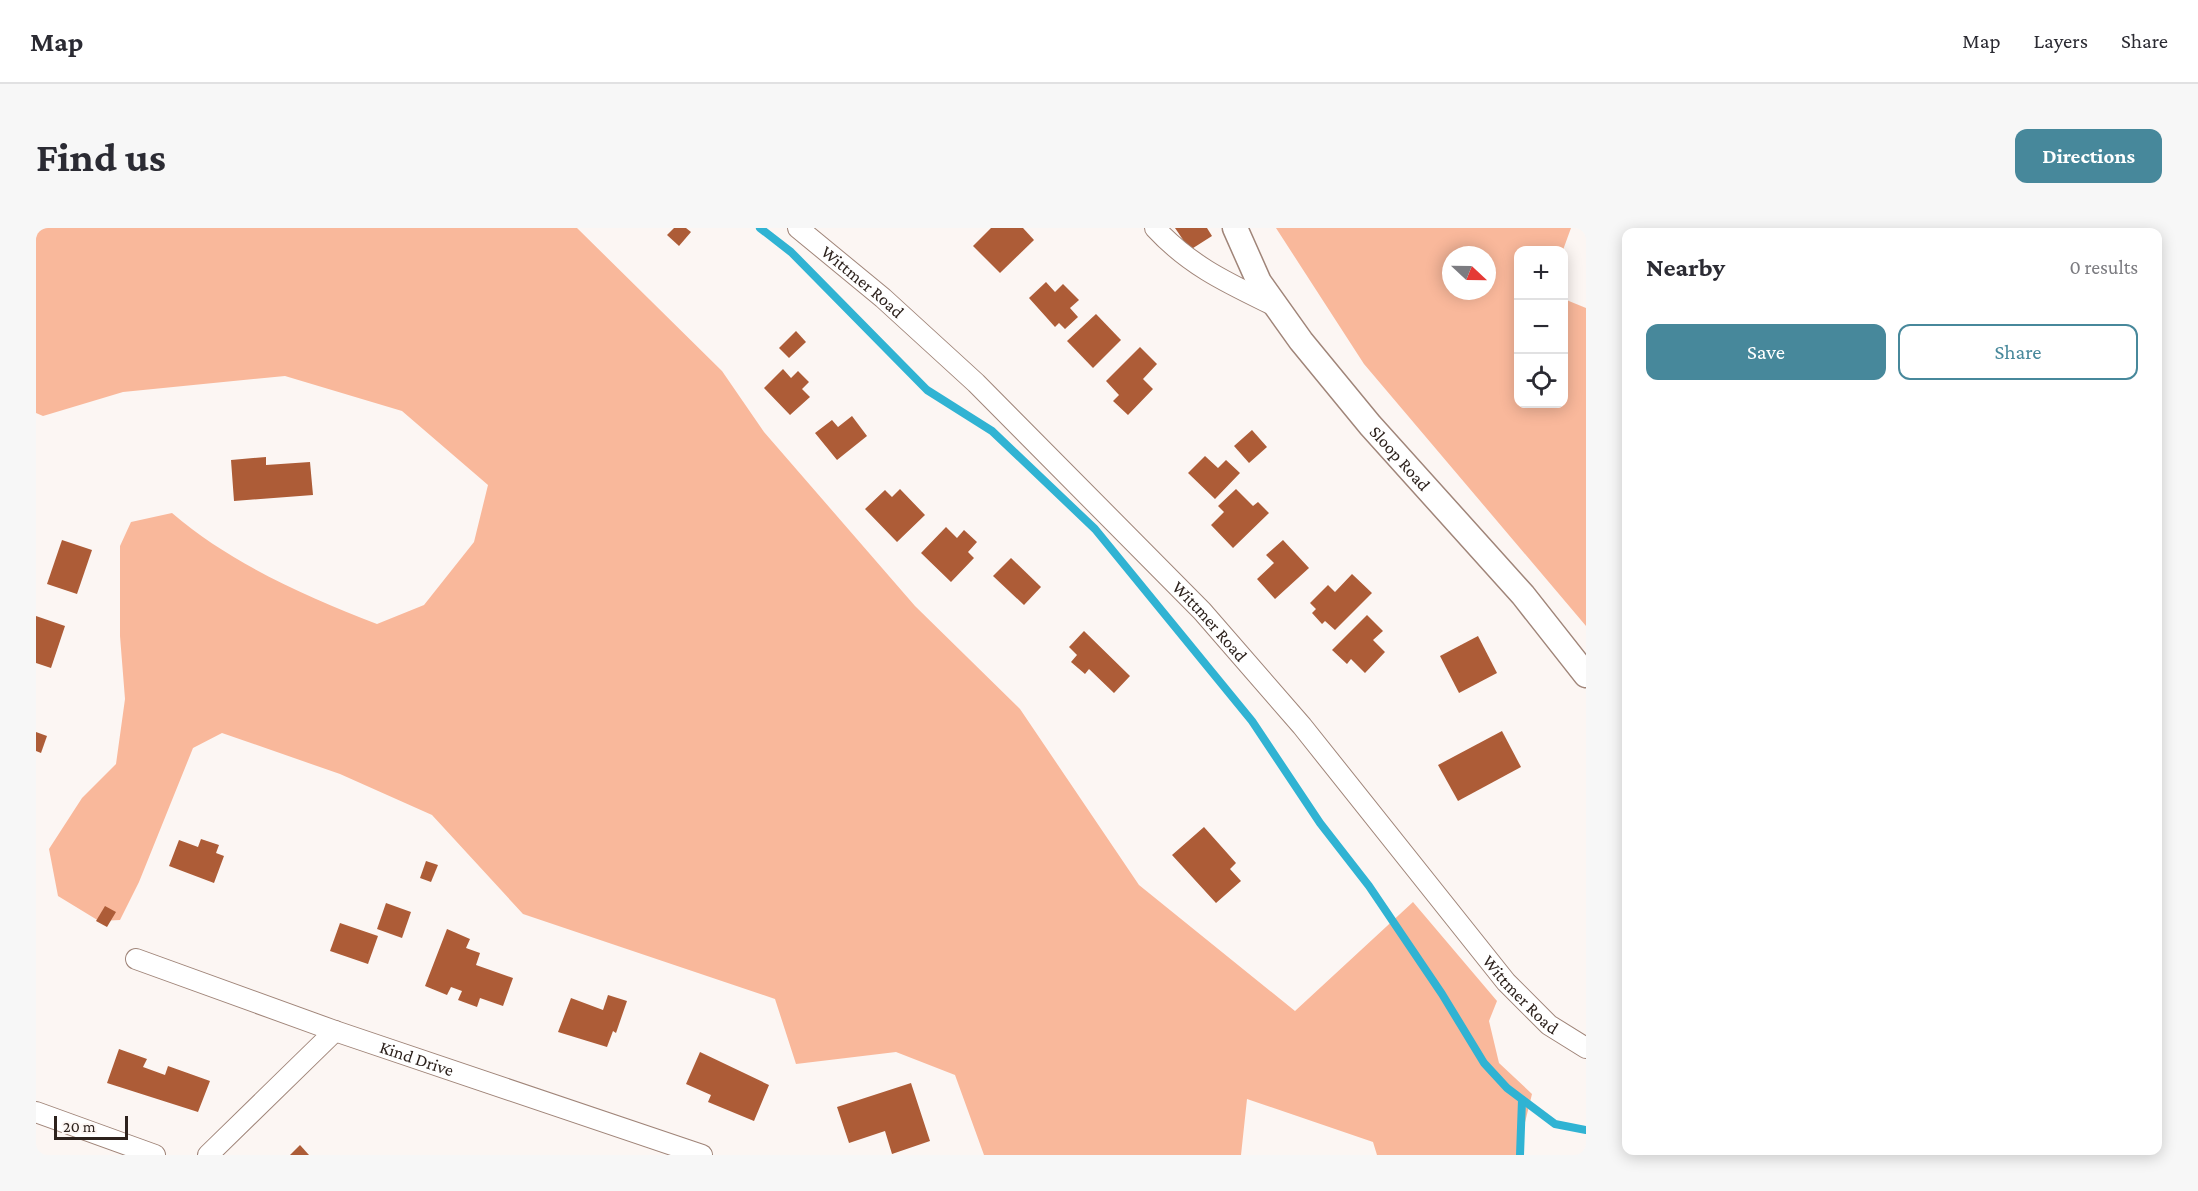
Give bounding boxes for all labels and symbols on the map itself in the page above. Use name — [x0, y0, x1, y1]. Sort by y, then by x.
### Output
street label: Wittmer Road — [817, 241, 908, 322]
north arrow — [1442, 246, 1496, 300]
street label: Sloop Road — [1366, 422, 1435, 495]
street label: Wittmer Road — [1168, 577, 1252, 666]
street label: Wittmer Road — [1478, 951, 1562, 1039]
street label: Kind Drive — [377, 1037, 456, 1080]
scale bar — [54, 1113, 128, 1140]

